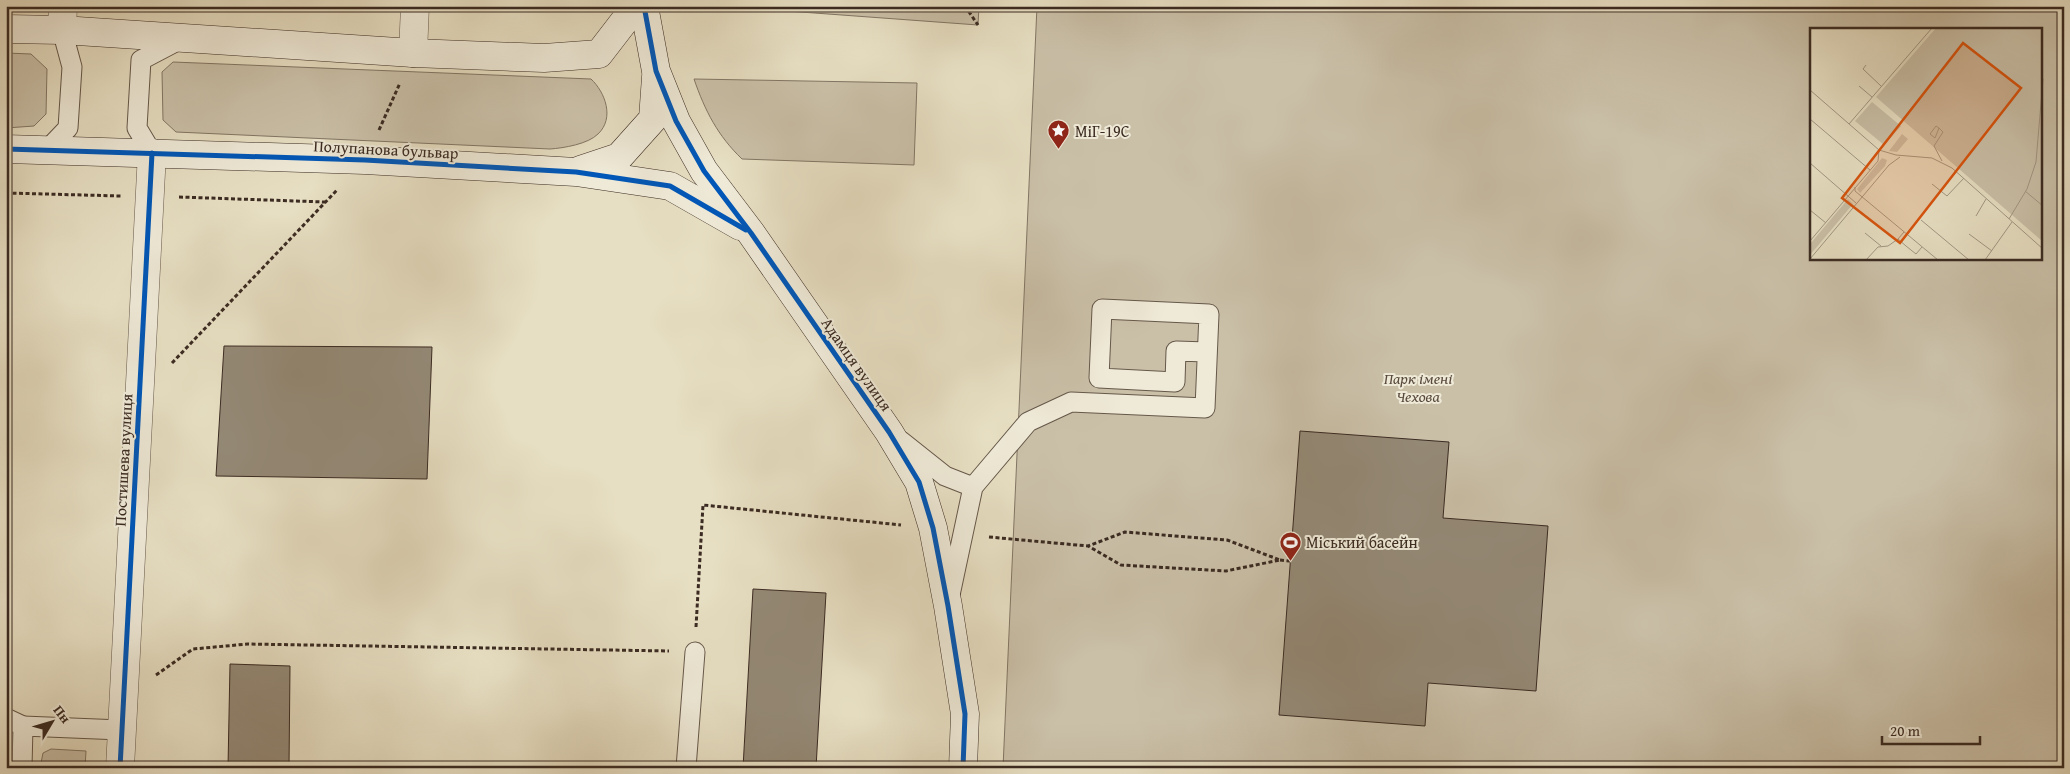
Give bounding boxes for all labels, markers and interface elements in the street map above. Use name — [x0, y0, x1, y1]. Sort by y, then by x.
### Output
inset map — [1810, 28, 2042, 260]
place icon: МіГ-19С — [1047, 119, 1071, 150]
place label: МіГ-19С — [1075, 119, 1130, 143]
street label: Полупанова бульвар — [313, 133, 460, 165]
street label: Адамця вулиця — [816, 312, 898, 416]
park label: Парк імені Чехова — [1384, 366, 1452, 408]
street label: Постишева вулиця — [108, 393, 138, 527]
sports icon: Міський басейн — [1278, 530, 1302, 561]
place label: Міський басейн — [1306, 530, 1418, 554]
north arrow — [28, 696, 78, 746]
text: Пн — [49, 701, 76, 728]
scale bar — [1882, 714, 1980, 746]
text: 20 m — [1890, 720, 1921, 741]

